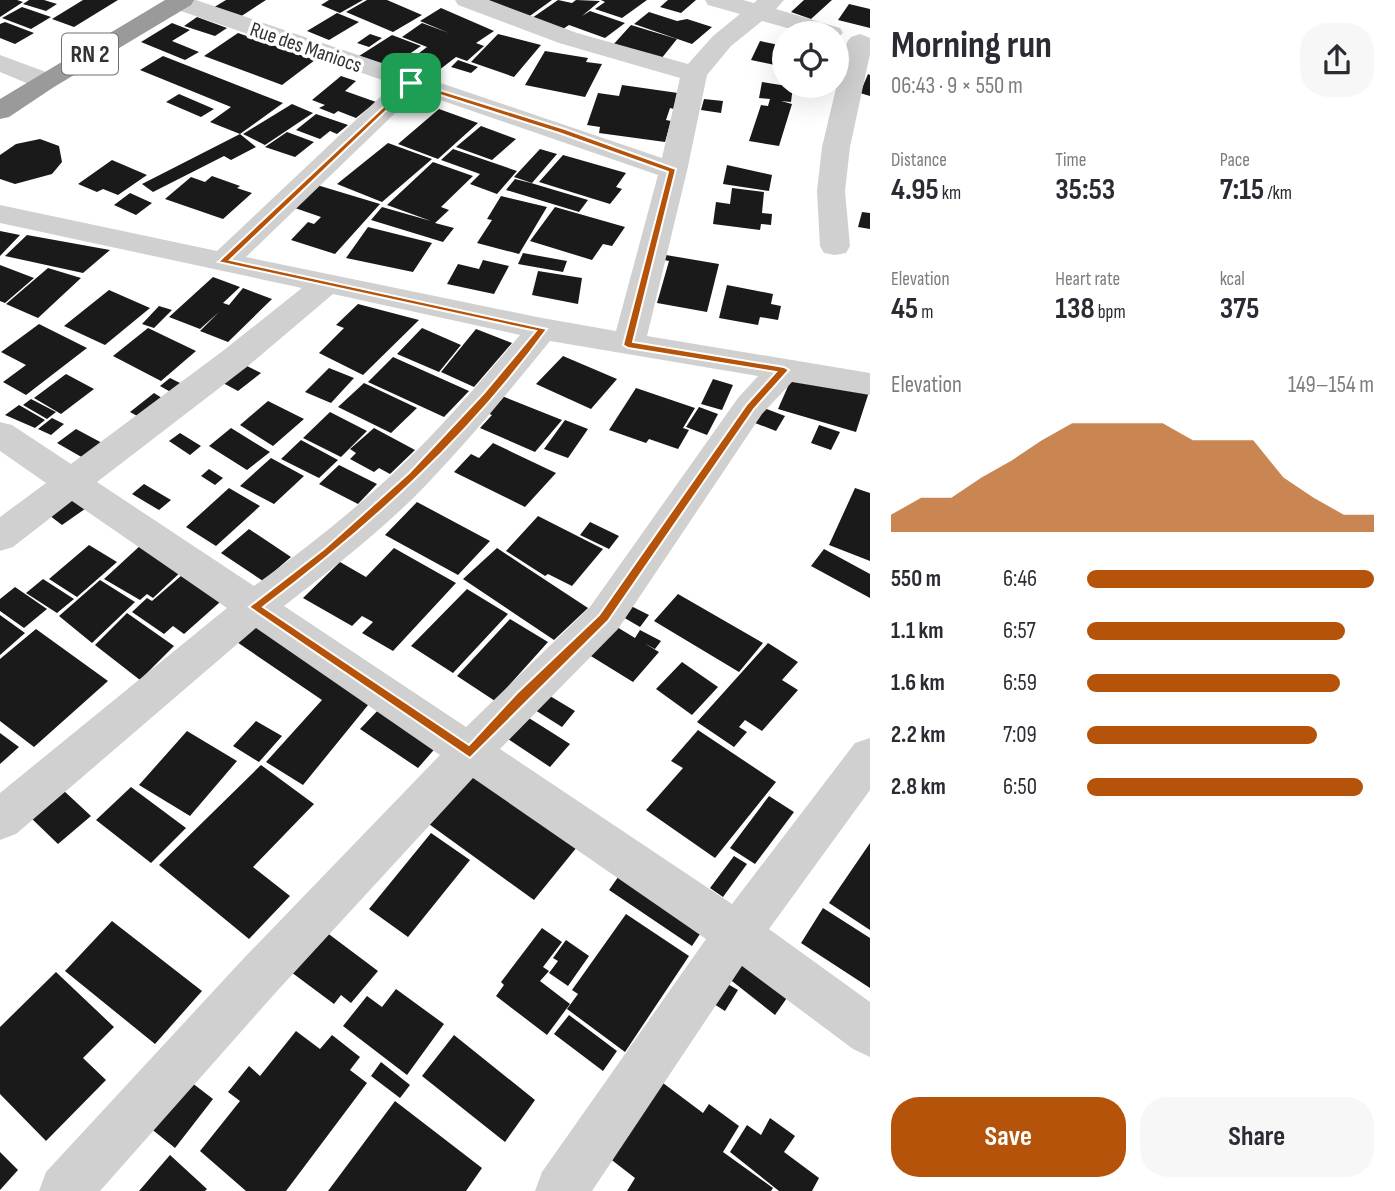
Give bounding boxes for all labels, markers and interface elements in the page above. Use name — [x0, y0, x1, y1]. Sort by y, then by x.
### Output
street label: Rue des Maniocs — [247, 17, 365, 78]
map controls — [772, 21, 849, 98]
button: locate — [772, 21, 849, 98]
text: Morning run — [891, 23, 1052, 68]
button: share — [1300, 23, 1374, 97]
road number: RN 2 — [62, 34, 118, 74]
pin — [381, 53, 441, 113]
icon: arrive — [392, 64, 430, 102]
text: 06:43 · 9 × 550 m — [891, 72, 1023, 100]
text: Distance — [891, 149, 947, 172]
text: Time — [1055, 149, 1086, 172]
text: Pace — [1220, 149, 1250, 172]
text: 4.95 — [891, 172, 939, 208]
text: 35:53 — [1055, 172, 1115, 208]
text: 7:15 — [1220, 172, 1264, 208]
text: km — [939, 182, 961, 205]
text: /km — [1264, 182, 1292, 205]
text: Elevation — [891, 268, 950, 291]
text: Heart rate — [1055, 268, 1120, 291]
text: kcal — [1220, 268, 1245, 291]
text: 45 — [891, 291, 918, 327]
text: 138 — [1055, 291, 1095, 327]
text: 375 — [1220, 291, 1259, 327]
text: m — [918, 301, 933, 324]
text: bpm — [1095, 301, 1126, 324]
text: Elevation — [891, 371, 962, 399]
text: 149–154 m — [1288, 371, 1374, 399]
text: 550 m — [891, 565, 941, 593]
text: 6:46 — [1003, 565, 1037, 593]
text: 1.1 km — [891, 617, 944, 645]
text: 6:57 — [1003, 617, 1036, 645]
text: 1.6 km — [891, 669, 945, 697]
text: 6:59 — [1003, 669, 1037, 697]
text: 2.2 km — [891, 721, 945, 749]
text: 7:09 — [1003, 721, 1037, 749]
text: 2.8 km — [891, 773, 946, 801]
text: 6:50 — [1003, 773, 1037, 801]
button: Save — [891, 1097, 1126, 1177]
button: Share — [1140, 1097, 1374, 1177]

